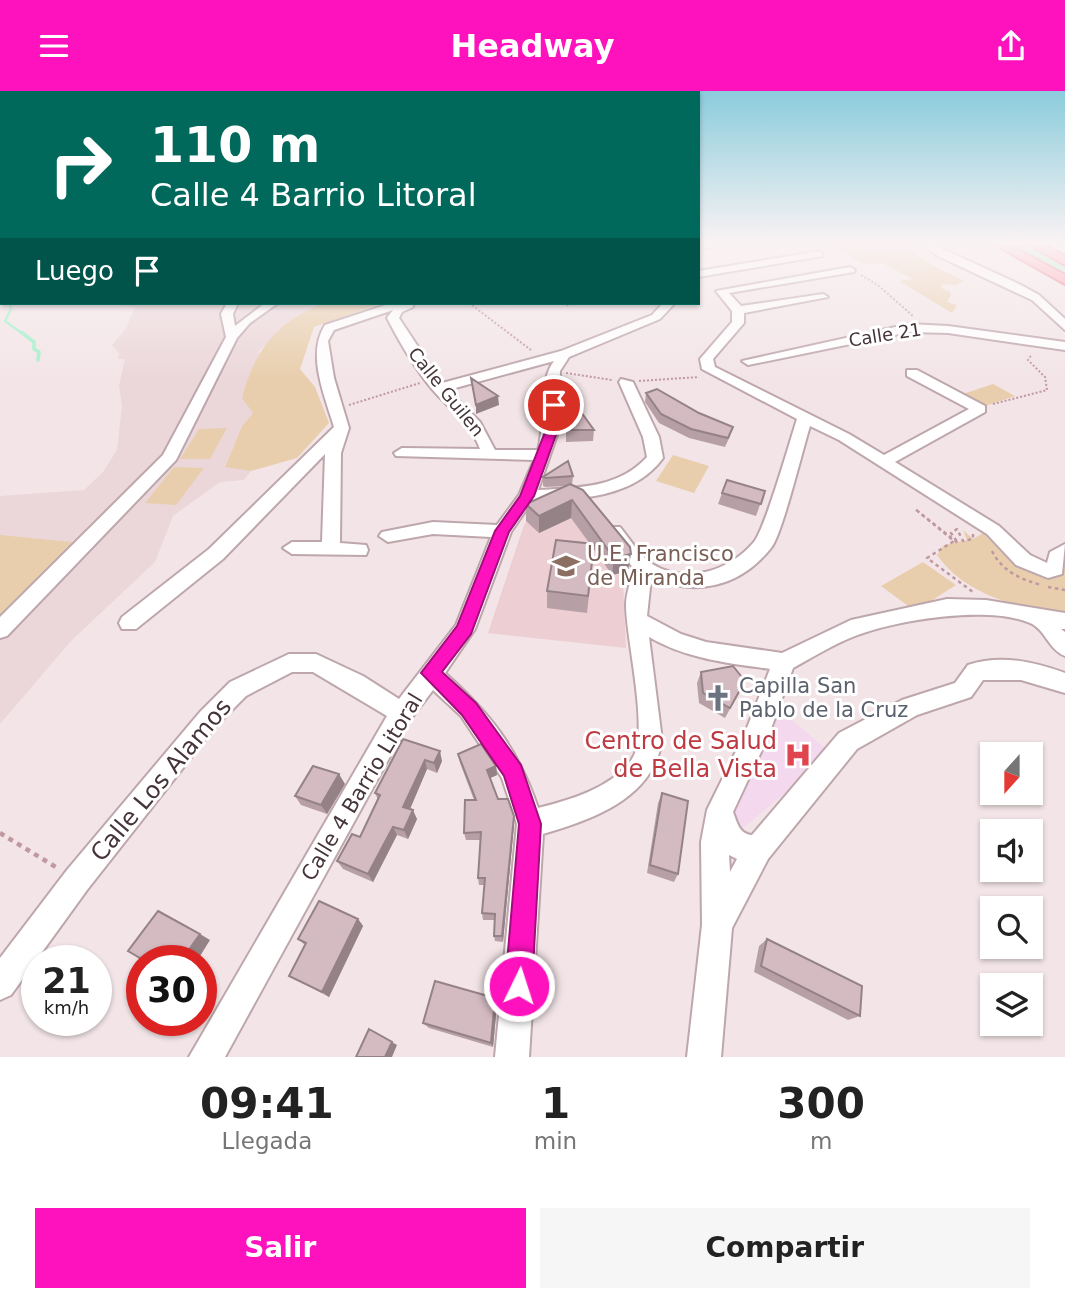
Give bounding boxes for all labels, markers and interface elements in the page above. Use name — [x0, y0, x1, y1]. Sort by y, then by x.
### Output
icon: menu — [35, 27, 73, 65]
text: Headway — [450, 27, 615, 65]
icon: share — [992, 27, 1030, 65]
text: 110 m — [150, 117, 320, 174]
icon: right — [35, 119, 126, 210]
text: Calle 4 Barrio Litoral — [150, 176, 477, 214]
icon: arrive — [128, 252, 166, 290]
text: Luego — [35, 256, 114, 286]
street label: Calle 21 — [847, 318, 923, 351]
street label: Calle Guilen — [404, 343, 489, 440]
pin — [524, 375, 584, 435]
icon: arrive — [535, 386, 573, 424]
place label: U.E. Francisco de Miranda — [587, 542, 734, 590]
school or university icon: U.E. Francisco de Miranda — [551, 551, 581, 581]
place label: Capilla San Pablo de la Cruz — [739, 674, 908, 722]
church icon: Capilla San Pablo de la Cruz — [703, 683, 733, 713]
street label: Calle 4 Barrio Litoral — [297, 689, 427, 885]
street label: Calle Los Alamos — [85, 693, 237, 867]
place label: Centro de Salud de Bella Vista — [585, 727, 777, 783]
hospital icon: Centro de Salud de Bella Vista — [783, 740, 813, 770]
north arrow — [980, 742, 1043, 805]
map controls — [980, 742, 1043, 1036]
button: sound — [980, 819, 1043, 882]
button: search — [980, 896, 1043, 959]
speed limit sign: 30 — [126, 945, 217, 1036]
position arrow — [482, 949, 556, 1023]
text: 21 — [42, 961, 91, 1001]
button: layers — [980, 973, 1043, 1036]
text: km/h — [44, 997, 89, 1018]
text: 09:41 — [200, 1079, 334, 1128]
text: 1 — [541, 1079, 570, 1128]
text: 300 — [777, 1079, 865, 1128]
text: Llegada — [222, 1128, 312, 1154]
text: min — [534, 1128, 577, 1154]
text: m — [810, 1128, 832, 1154]
button: Salir — [35, 1208, 526, 1288]
button: Compartir — [540, 1208, 1030, 1288]

